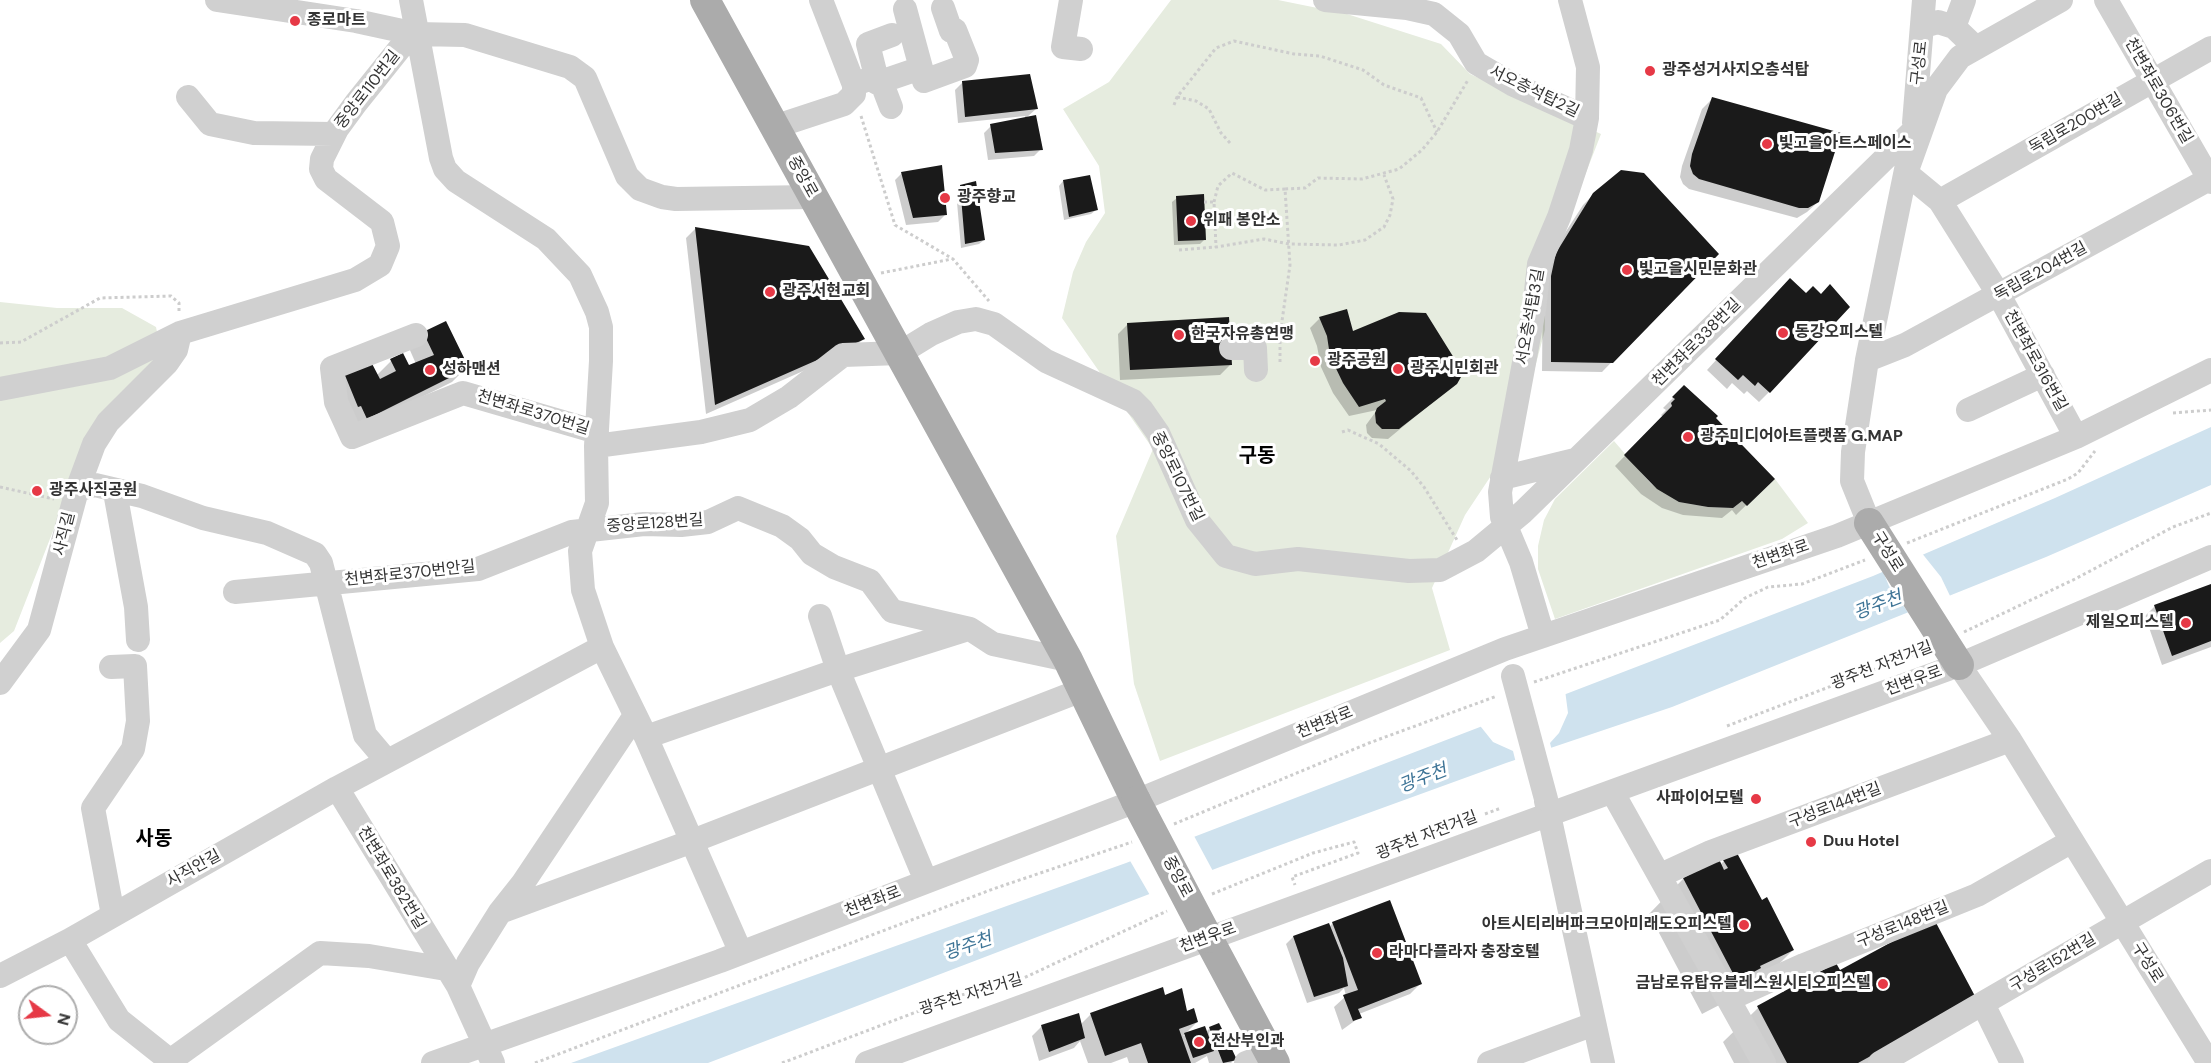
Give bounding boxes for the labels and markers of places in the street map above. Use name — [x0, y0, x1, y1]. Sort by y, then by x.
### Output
place label: 종로마트 — [307, 11, 366, 31]
marker: 종로마트 — [288, 14, 302, 28]
place label: 광주성거사지오층석탑 — [1662, 61, 1809, 81]
marker: 광주성거사지오층석탑 — [1643, 64, 1657, 78]
place label: 빛고을아트스페이스 — [1779, 134, 1911, 154]
marker: 빛고을아트스페이스 — [1760, 137, 1774, 151]
place label: 광주향교 — [957, 188, 1016, 208]
marker: 광주향교 — [938, 191, 952, 205]
place label: 위패 봉안소 — [1203, 211, 1280, 231]
marker: 위패 봉안소 — [1184, 214, 1198, 228]
place label: 빛고을시민문화관 — [1639, 260, 1757, 280]
marker: 빛고을시민문화관 — [1620, 263, 1634, 277]
place label: 광주서현교회 — [782, 282, 870, 302]
marker: 광주서현교회 — [763, 285, 777, 299]
place label: 동강오피스텔 — [1795, 323, 1883, 343]
place label: 한국자유총연맹 — [1191, 325, 1294, 345]
marker: 동강오피스텔 — [1776, 326, 1790, 340]
marker: 한국자유총연맹 — [1172, 328, 1186, 342]
place label: 광주공원 — [1327, 351, 1386, 371]
marker: 광주공원 — [1308, 354, 1322, 368]
place label: 광주시민회관 — [1410, 359, 1498, 379]
place label: 성하맨션 — [442, 360, 501, 380]
marker: 광주시민회관 — [1391, 362, 1405, 376]
marker: 성하맨션 — [423, 363, 437, 377]
place label: 광주미디어아트플랫폼 G.MAP — [1700, 427, 1903, 447]
marker: 광주미디어아트플랫폼 G.MAP — [1681, 430, 1695, 444]
place label: 광주사직공원 — [49, 481, 137, 501]
marker: 광주사직공원 — [30, 484, 44, 498]
place label: 제일오피스텔 — [2086, 613, 2174, 633]
marker: 제일오피스텔 — [2179, 616, 2193, 630]
place label: 사파이어모텔 — [1656, 789, 1744, 809]
marker: 사파이어모텔 — [1749, 792, 1763, 806]
place label: Duu Hotel — [1823, 832, 1899, 852]
marker: Duu Hotel — [1804, 835, 1818, 849]
place label: 아트시티리버파크모아미래도오피스텔 — [1482, 915, 1732, 935]
marker: 아트시티리버파크모아미래도오피스텔 — [1737, 918, 1751, 932]
place label: 라마다플라자 충장호텔 — [1389, 943, 1540, 963]
marker: 라마다플라자 충장호텔 — [1370, 946, 1384, 960]
place label: 금남로유탑유블레스원시티오피스텔 — [1635, 974, 1871, 994]
marker: 금남로유탑유블레스원시티오피스텔 — [1876, 977, 1890, 991]
place label: 전산부인과 — [1211, 1032, 1285, 1052]
marker: 전산부인과 — [1192, 1035, 1206, 1049]

